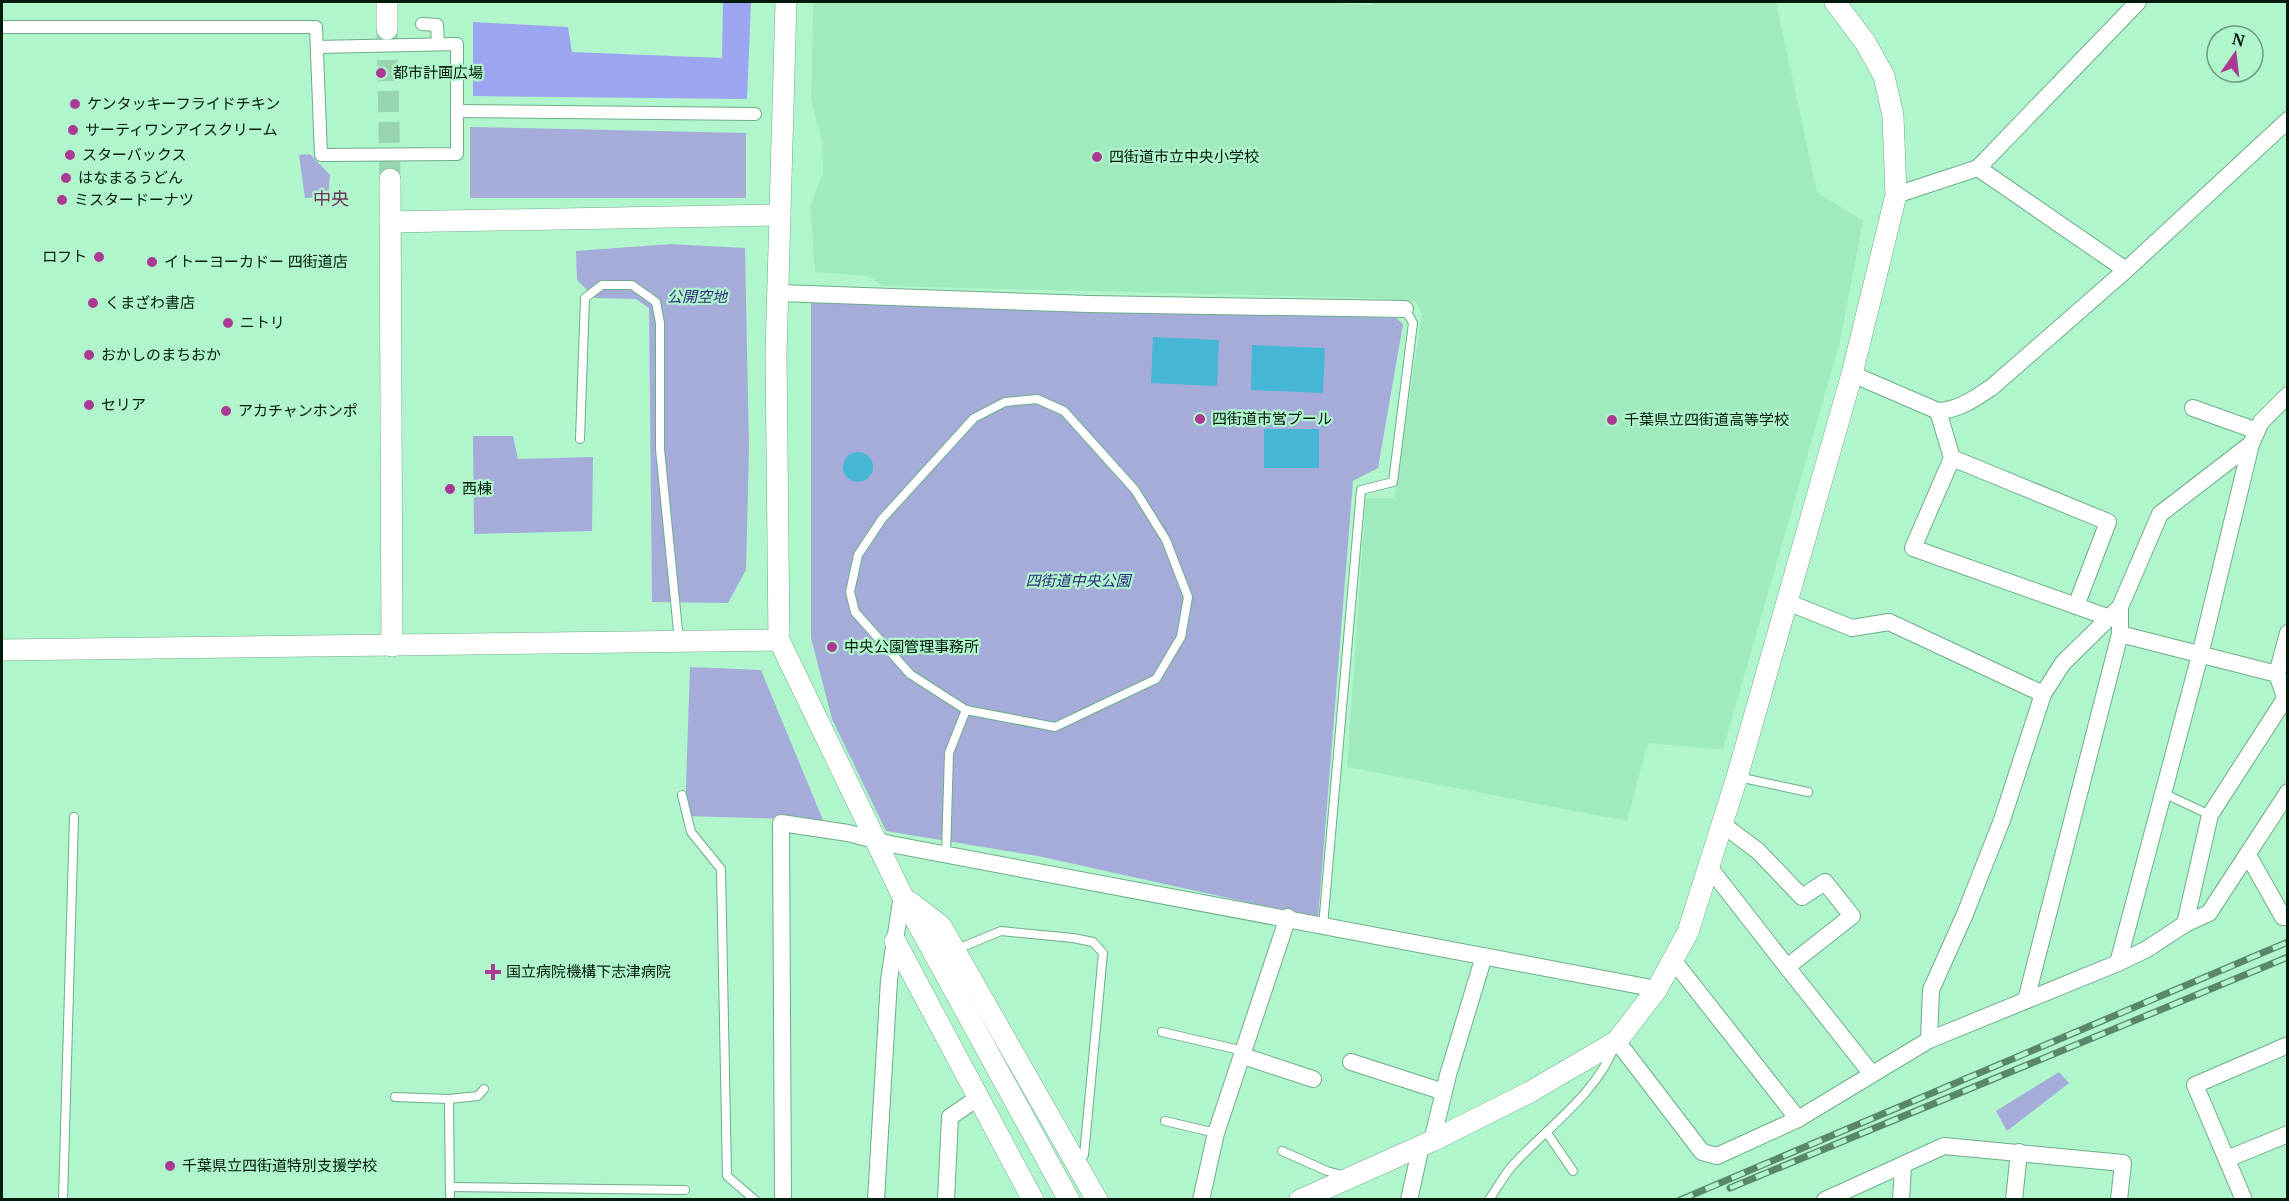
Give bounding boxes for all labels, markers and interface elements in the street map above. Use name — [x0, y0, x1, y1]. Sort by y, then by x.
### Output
north arrow — [2205, 24, 2265, 84]
text: N — [2230, 27, 2247, 52]
place label: 都市計画広場 — [393, 62, 483, 82]
marker: 都市計画広場 — [374, 66, 388, 80]
place label: ケンタッキーフライドチキン — [87, 93, 280, 113]
marker: ケンタッキーフライドチキン — [68, 97, 82, 111]
place label: サーティワンアイスクリーム — [85, 119, 277, 139]
marker: サーティワンアイスクリーム — [66, 123, 80, 137]
place label: スターバックス — [82, 144, 186, 164]
place label: 四街道市立中央小学校 — [1109, 146, 1259, 166]
marker: スターバックス — [63, 148, 77, 162]
marker: 四街道市立中央小学校 — [1090, 150, 1104, 164]
place label: はなまるうどん — [78, 167, 183, 187]
marker: はなまるうどん — [59, 171, 73, 185]
district label: 中央 — [313, 186, 349, 210]
place label: ミスタードーナツ — [74, 189, 194, 209]
marker: ミスタードーナツ — [55, 193, 69, 207]
place label: ロフト — [42, 246, 87, 266]
marker: ロフト — [92, 250, 106, 264]
place label: イトーヨーカドー 四街道店 — [164, 251, 348, 271]
marker: イトーヨーカドー 四街道店 — [145, 255, 159, 269]
park label: 公開空地 — [667, 286, 729, 306]
place label: くまざわ書店 — [105, 292, 195, 312]
marker: くまざわ書店 — [86, 296, 100, 310]
place label: ニトリ — [240, 312, 285, 332]
marker: ニトリ — [221, 316, 235, 330]
place label: おかしのまちおか — [101, 344, 221, 364]
marker: おかしのまちおか — [82, 348, 96, 362]
place label: セリア — [101, 394, 146, 414]
marker: セリア — [82, 398, 96, 412]
place label: アカチャンホンポ — [238, 400, 358, 420]
marker: アカチャンホンポ — [219, 404, 233, 418]
place label: 四街道市営プール — [1212, 408, 1332, 428]
place label: 千葉県立四街道高等学校 — [1624, 409, 1789, 429]
marker: 四街道市営プール — [1193, 412, 1207, 426]
marker: 千葉県立四街道高等学校 — [1605, 413, 1619, 427]
place label: 西棟 — [462, 478, 492, 498]
marker: 西棟 — [443, 482, 457, 496]
park label: 四街道中央公園 — [1025, 570, 1132, 590]
place label: 中央公園管理事務所 — [844, 636, 979, 656]
marker: 中央公園管理事務所 — [825, 640, 839, 654]
place label: 国立病院機構下志津病院 — [506, 961, 671, 981]
marker: 国立病院機構下志津病院 — [484, 963, 502, 981]
place label: 千葉県立四街道特別支援学校 — [182, 1155, 377, 1175]
marker: 千葉県立四街道特別支援学校 — [163, 1159, 177, 1173]

